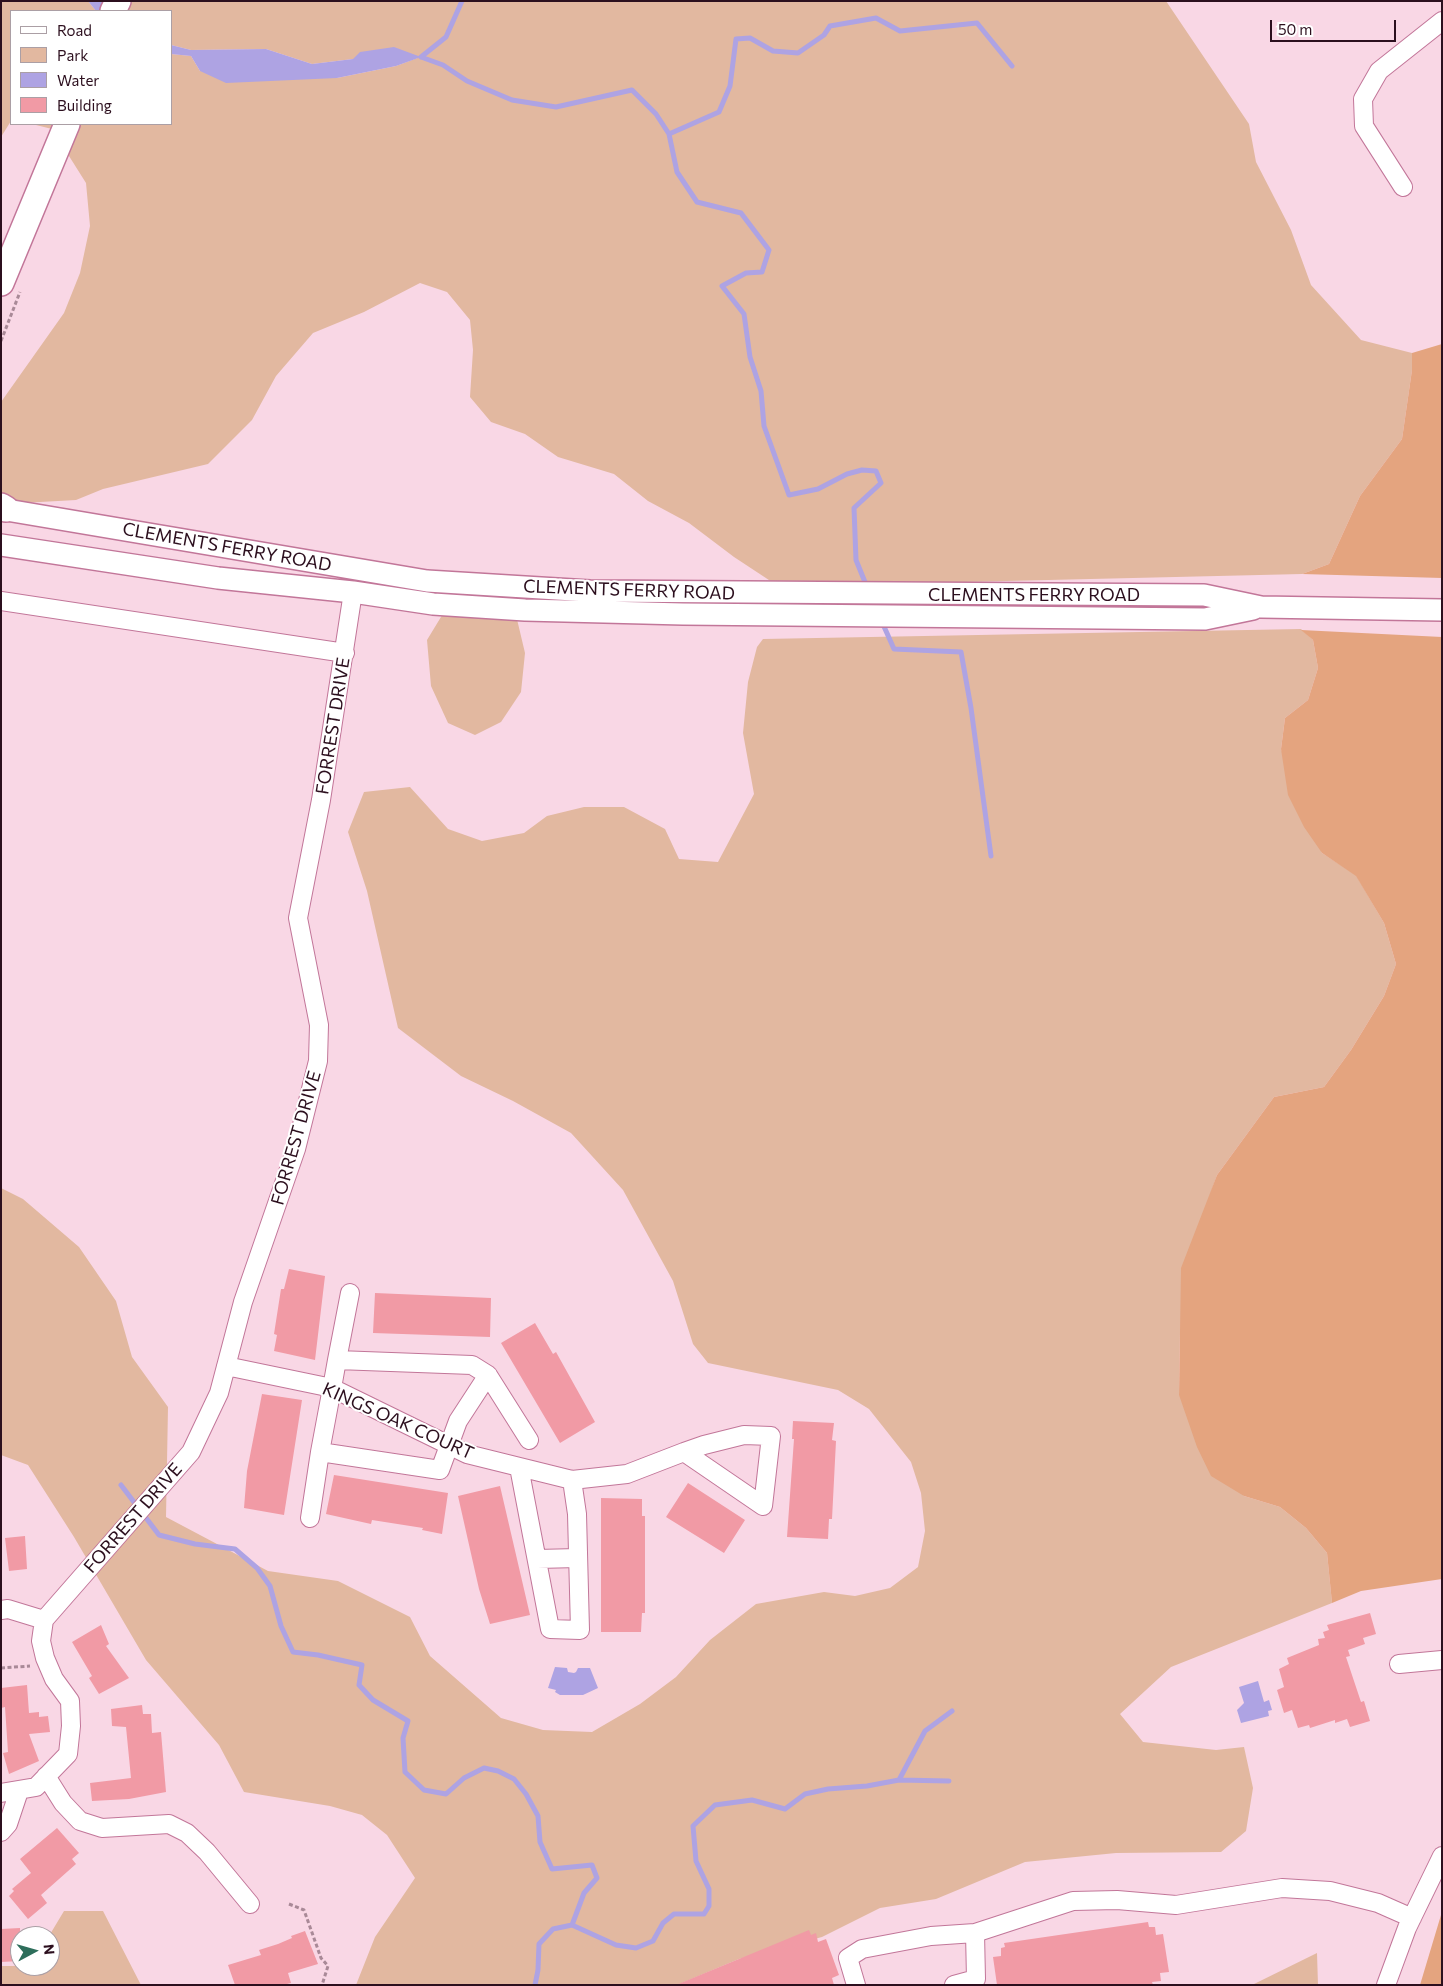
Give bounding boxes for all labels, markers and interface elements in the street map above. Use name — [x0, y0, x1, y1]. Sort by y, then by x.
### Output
legend — [10, 10, 172, 125]
scale bar — [1273, 10, 1399, 42]
text: 50 m — [1278, 20, 1312, 38]
text: Road — [57, 21, 92, 39]
text: Park — [57, 46, 88, 64]
text: Water — [57, 71, 99, 89]
text: Building — [57, 96, 112, 114]
street label: CLEMENTS FERRY ROAD — [121, 518, 333, 576]
street label: CLEMENTS FERRY ROAD — [523, 576, 735, 604]
street label: CLEMENTS FERRY ROAD — [928, 584, 1140, 606]
street label: FORREST DRIVE — [311, 656, 355, 796]
street label: FORREST DRIVE — [267, 1068, 325, 1208]
street label: KINGS OAK COURT — [319, 1378, 477, 1464]
street label: FORREST DRIVE — [79, 1459, 187, 1577]
north arrow — [10, 1926, 60, 1976]
text: N — [40, 1943, 58, 1956]

